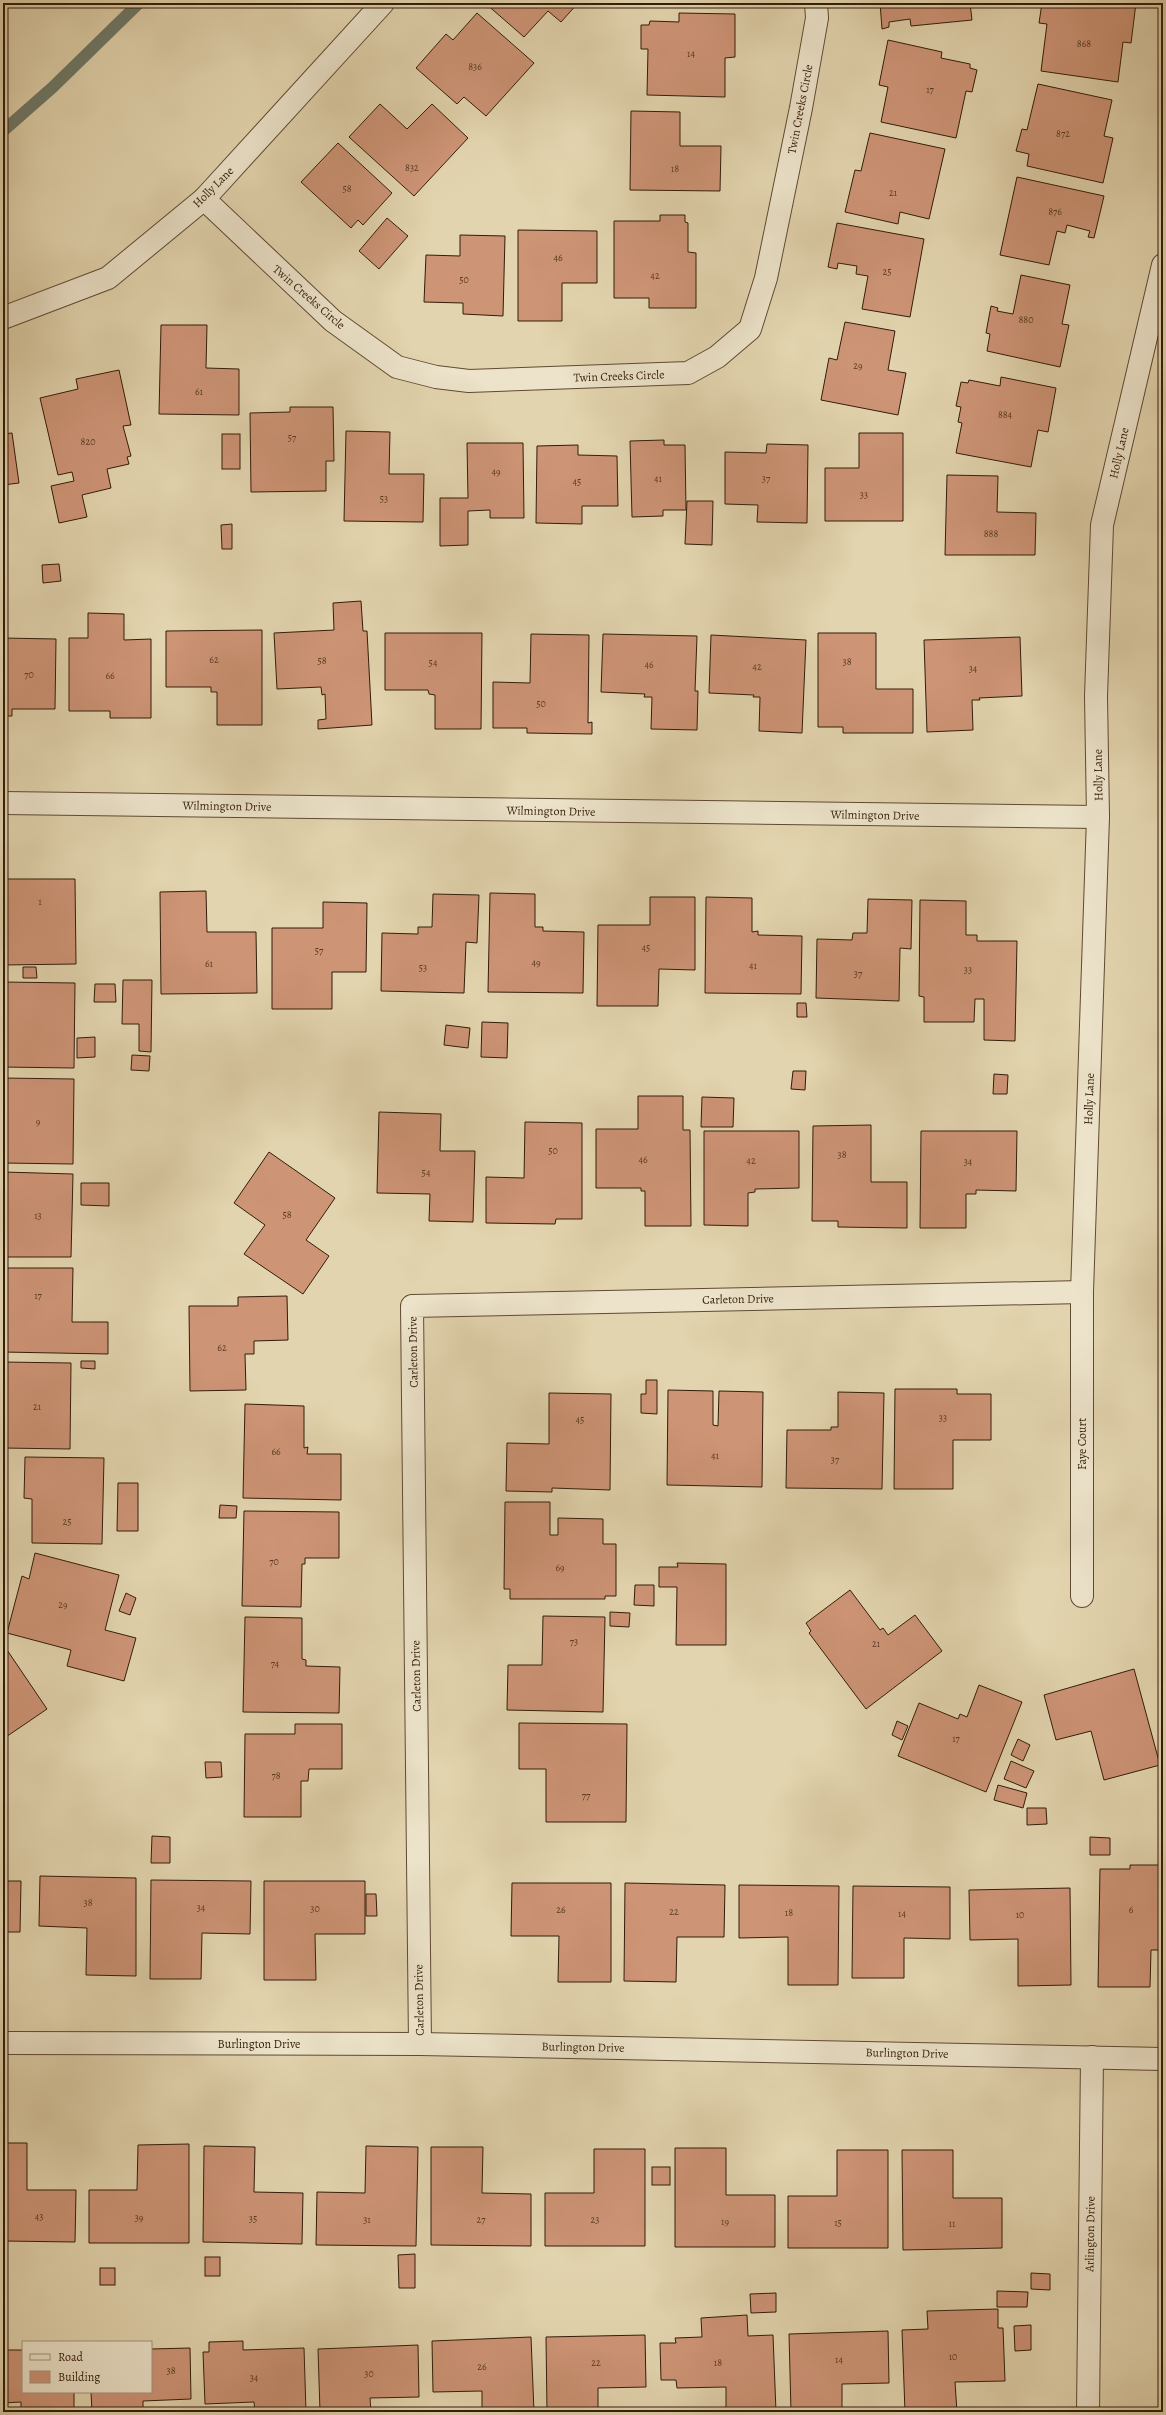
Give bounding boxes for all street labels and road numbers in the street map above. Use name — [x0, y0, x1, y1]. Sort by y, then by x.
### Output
street label: Twin Creeks Circle — [783, 63, 817, 155]
street label: Holly Lane — [189, 163, 237, 211]
street label: Twin Creeks Circle — [269, 261, 349, 333]
street label: Twin Creeks Circle — [573, 366, 665, 386]
street label: Holly Lane — [1105, 426, 1133, 480]
street label: Holly Lane — [1090, 749, 1106, 801]
street label: Wilmington Drive — [181, 797, 272, 815]
street label: Wilmington Drive — [505, 802, 596, 820]
street label: Wilmington Drive — [829, 806, 920, 824]
street label: Holly Lane — [1080, 1073, 1098, 1125]
street label: Carleton Drive — [702, 1290, 774, 1308]
street label: Carleton Drive — [404, 1316, 422, 1388]
street label: Faye Court — [1074, 1418, 1090, 1470]
street label: Carleton Drive — [407, 1640, 425, 1712]
street label: Carleton Drive — [410, 1964, 428, 2036]
street label: Burlington Drive — [218, 2036, 300, 2052]
street label: Burlington Drive — [541, 2038, 625, 2056]
street label: Burlington Drive — [865, 2044, 949, 2062]
street label: Arlington Drive — [1081, 2196, 1099, 2273]

